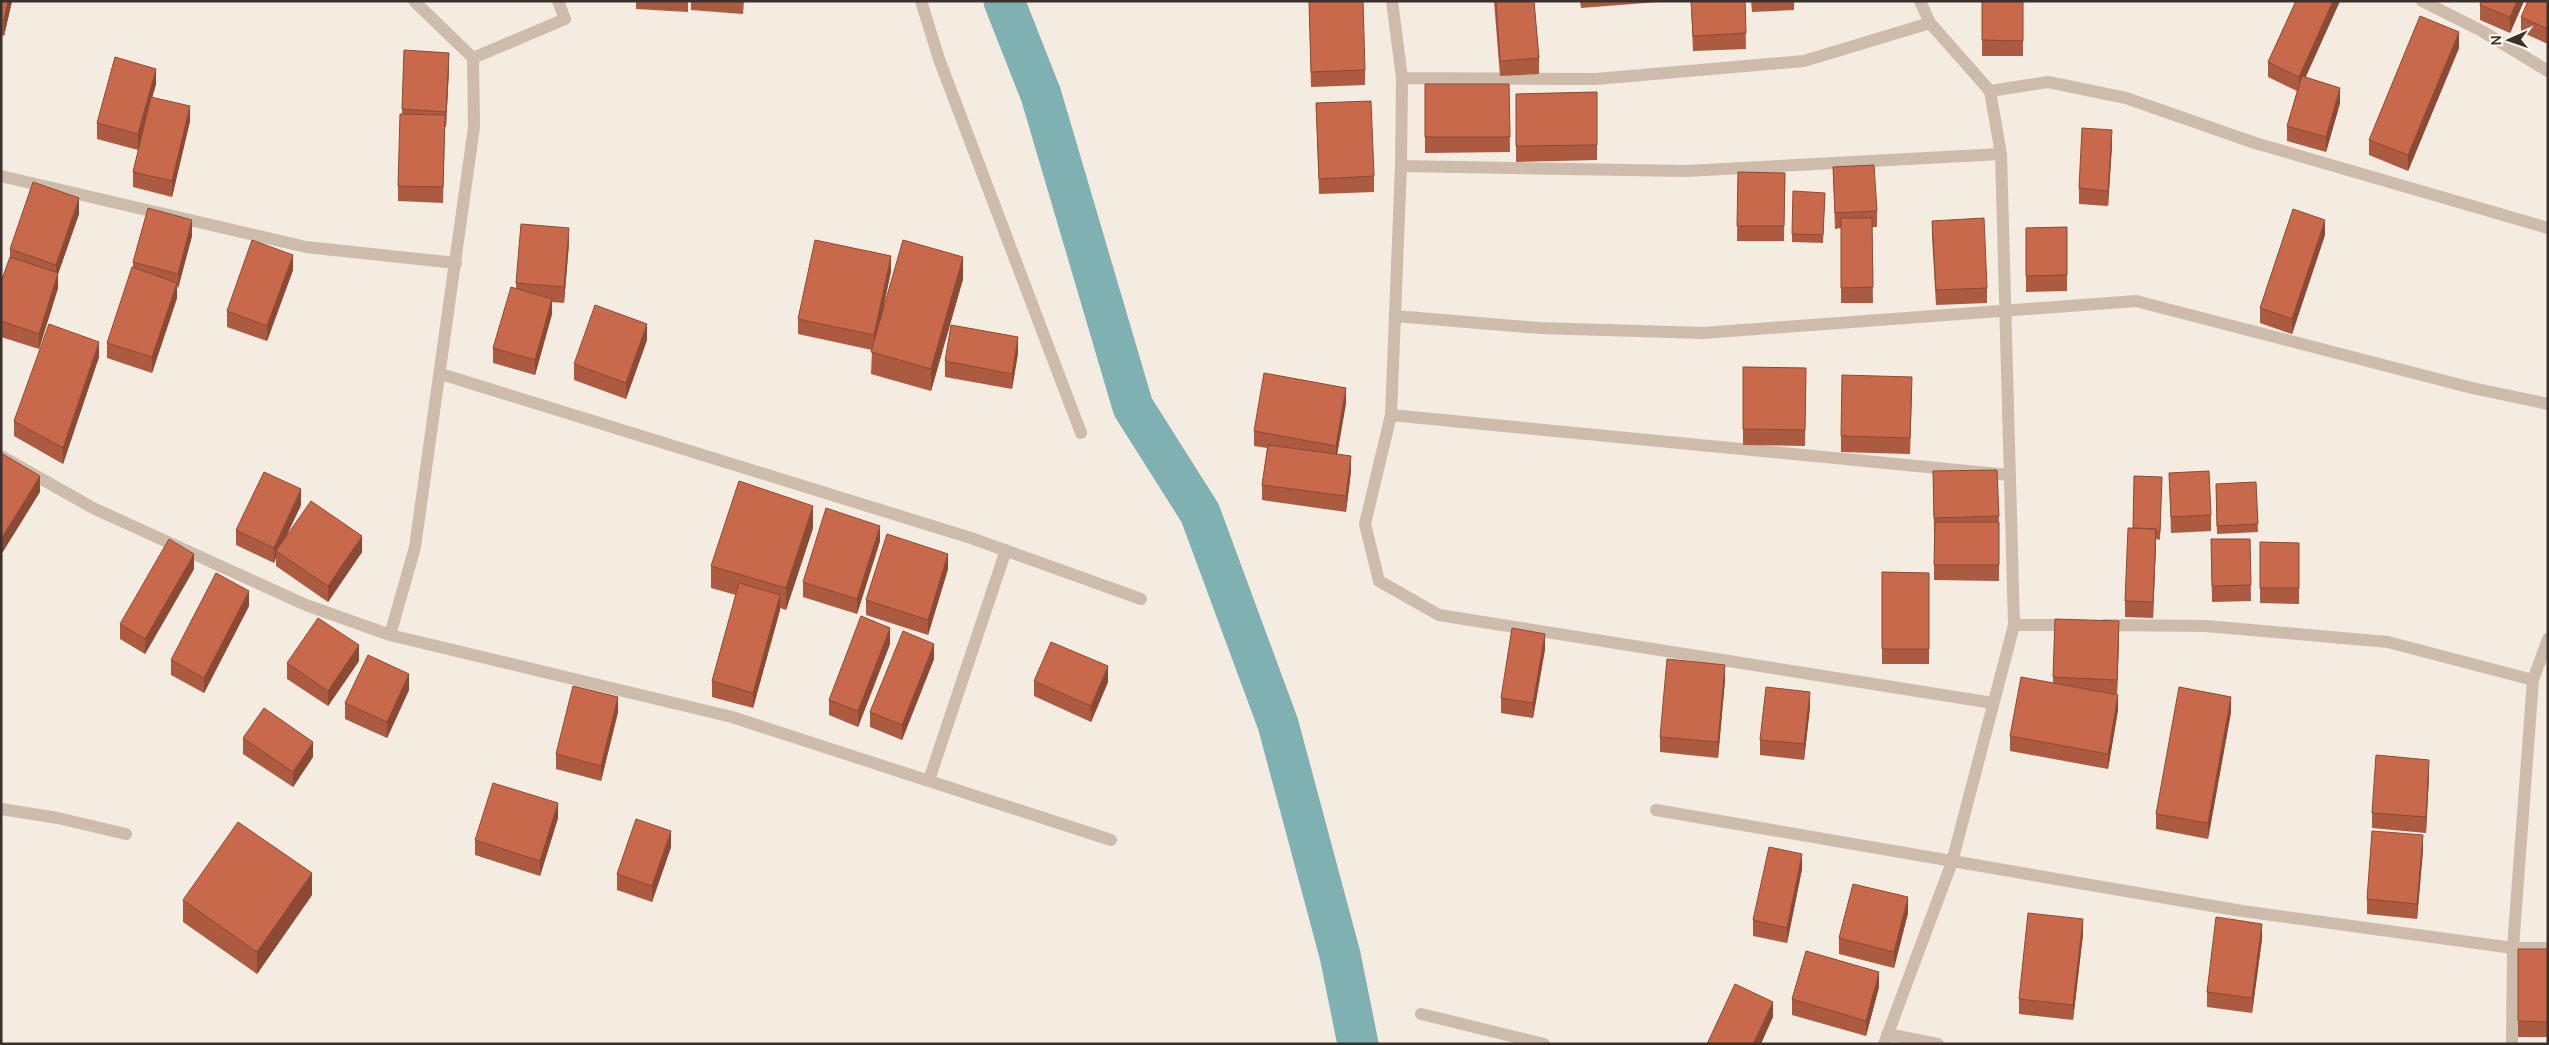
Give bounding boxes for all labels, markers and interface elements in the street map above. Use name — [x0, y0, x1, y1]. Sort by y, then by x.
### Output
north arrow — [2484, 15, 2534, 65]
text: N — [2486, 35, 2505, 46]

